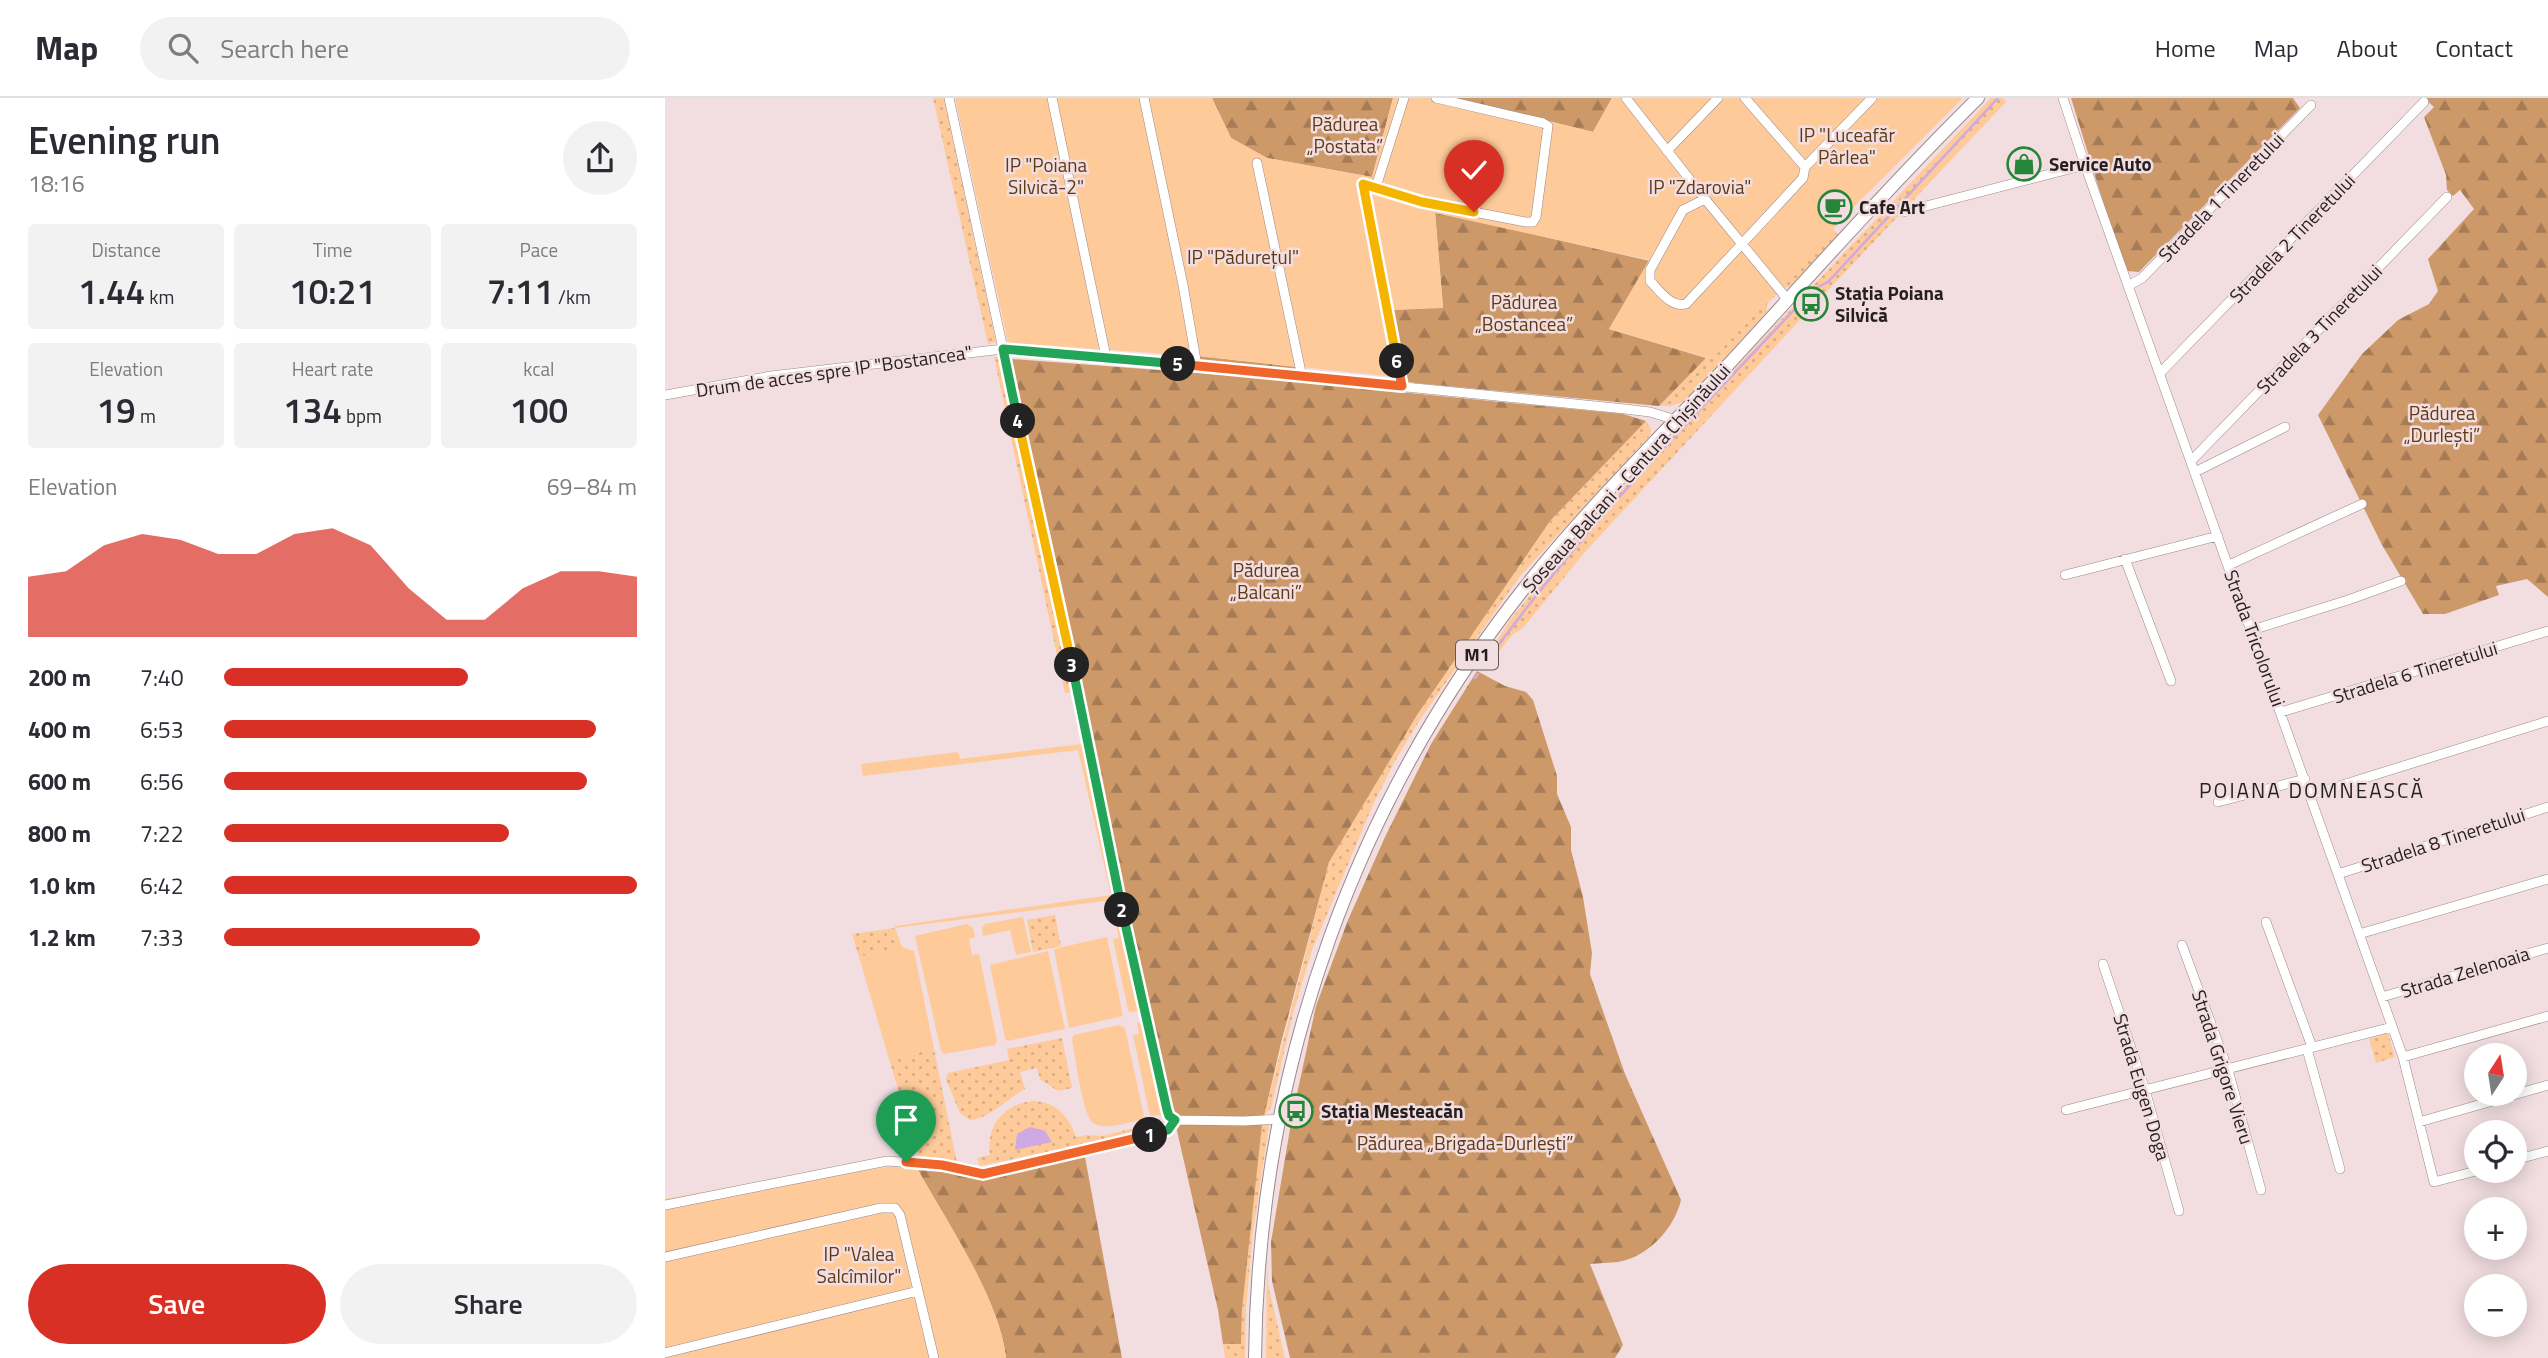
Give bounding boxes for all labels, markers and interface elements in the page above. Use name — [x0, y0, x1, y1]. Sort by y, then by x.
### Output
search box — [140, 17, 630, 80]
text: Map — [35, 23, 98, 73]
icon: search — [164, 29, 202, 67]
text: Search here — [220, 29, 349, 68]
text: Home — [2155, 30, 2216, 66]
text: Map — [2254, 30, 2299, 66]
text: About — [2337, 30, 2397, 66]
text: Contact — [2435, 30, 2513, 66]
park label: Pădurea „Postata” — [1307, 109, 1383, 160]
text: Evening run — [28, 111, 221, 169]
park label: IP "Luceafăr Pârlea" — [1799, 120, 1895, 171]
button: share — [563, 121, 637, 195]
street label: Stradela 1 Tineretului — [2151, 125, 2290, 268]
pin — [1444, 140, 1504, 212]
shop icon: Service Auto — [2005, 145, 2043, 183]
place label: Service Auto — [2049, 149, 2152, 178]
park label: IP "Poiana Silvică-2" — [1005, 150, 1087, 201]
icon: check — [1455, 151, 1493, 189]
text: 18:16 — [28, 166, 85, 201]
street label: Stradela 2 Tineretului — [2222, 166, 2361, 309]
park label: IP "Zdarovia" — [1649, 172, 1751, 201]
cafe icon: Cafe Art — [1816, 188, 1854, 226]
place label: Cafe Art — [1859, 192, 1925, 221]
text: Distance — [91, 235, 161, 264]
text: Time — [313, 235, 352, 264]
text: Pace — [520, 235, 558, 264]
park label: IP "Pădurețul" — [1187, 242, 1299, 271]
street label: Stradela 3 Tineretului — [2249, 257, 2388, 400]
text: 1.44 — [78, 264, 145, 318]
text: 10:21 — [289, 264, 376, 318]
text: 7:11 — [487, 264, 554, 318]
place label: Stația Poiana Silvică — [1835, 278, 1944, 329]
text: km — [145, 282, 174, 311]
text: /km — [554, 282, 591, 311]
bus stop icon: Stația Poiana Silvică — [1792, 285, 1830, 323]
park label: Pădurea „Bostancea” — [1475, 287, 1573, 338]
street label: Drum de acces spre IP "Bostancea" — [694, 337, 974, 404]
pin: 6 — [1379, 344, 1415, 378]
pin: 5 — [1161, 346, 1195, 382]
text: 6 — [1391, 346, 1402, 375]
text: 5 — [1172, 349, 1183, 378]
text: Elevation — [89, 354, 163, 383]
text: Heart rate — [292, 354, 373, 383]
text: kcal — [523, 354, 554, 383]
street label: Șoseaua Balcani - Centura Chișinăului — [1515, 357, 1737, 599]
text: 19 — [97, 383, 136, 437]
text: 134 — [283, 383, 342, 437]
text: 100 — [509, 383, 568, 437]
park label: Pădurea „Durlești” — [2404, 398, 2480, 449]
text: m — [136, 401, 156, 430]
text: bpm — [342, 401, 382, 430]
pin: 4 — [1001, 404, 1035, 438]
text: 4 — [1012, 406, 1023, 435]
text: Elevation — [28, 469, 117, 504]
text: 69–84 m — [547, 469, 637, 504]
park label: Pădurea „Balcani” — [1230, 555, 1302, 606]
street label: Strada Tricolorului — [2217, 565, 2294, 710]
street label: Stradela 6 Tineretului — [2329, 633, 2501, 710]
road number: M1 — [1456, 640, 1498, 670]
pin: 3 — [1055, 648, 1089, 682]
text: 3 — [1066, 650, 1077, 679]
text: 200 m — [28, 660, 91, 695]
text: 7:40 — [140, 660, 184, 695]
text: 400 m — [28, 712, 91, 747]
text: 6:53 — [140, 712, 184, 747]
text: 600 m — [28, 764, 91, 799]
text: 6:56 — [140, 764, 184, 799]
district label: POIANA DOMNEASCĂ — [2199, 774, 2425, 806]
street label: Stradela 8 Tineretului — [2357, 799, 2529, 880]
text: 800 m — [28, 816, 91, 851]
text: 7:22 — [140, 816, 184, 851]
text: 1.0 km — [28, 868, 96, 903]
text: 6:42 — [140, 868, 184, 903]
pin: 2 — [1105, 892, 1140, 928]
text: 2 — [1116, 895, 1127, 924]
text: 1.2 km — [28, 920, 96, 955]
text: 7:33 — [140, 920, 184, 955]
street label: Strada Zelenoaia — [2397, 938, 2533, 1005]
street label: Strada Grigore Vieru — [2185, 986, 2262, 1148]
street label: Strada Eugen Doga — [2106, 1010, 2179, 1164]
north arrow — [2464, 1043, 2527, 1106]
map controls — [2464, 1043, 2527, 1337]
pin — [876, 1090, 936, 1162]
bus stop icon: Stația Mesteacăn — [1277, 1092, 1315, 1130]
place label: Stația Mesteacăn — [1321, 1096, 1463, 1125]
icon: arrive — [887, 1101, 925, 1139]
pin: 1 — [1133, 1118, 1168, 1152]
text: 1 — [1144, 1120, 1155, 1149]
button: locate — [2464, 1120, 2527, 1183]
park label: Pădurea „Brigada-Durlești” — [1357, 1128, 1573, 1157]
button: + — [2464, 1197, 2527, 1260]
park label: IP "Valea Salcîmilor" — [817, 1239, 901, 1290]
button: Save — [28, 1264, 326, 1344]
button: Share — [340, 1264, 637, 1344]
button: − — [2464, 1274, 2527, 1337]

